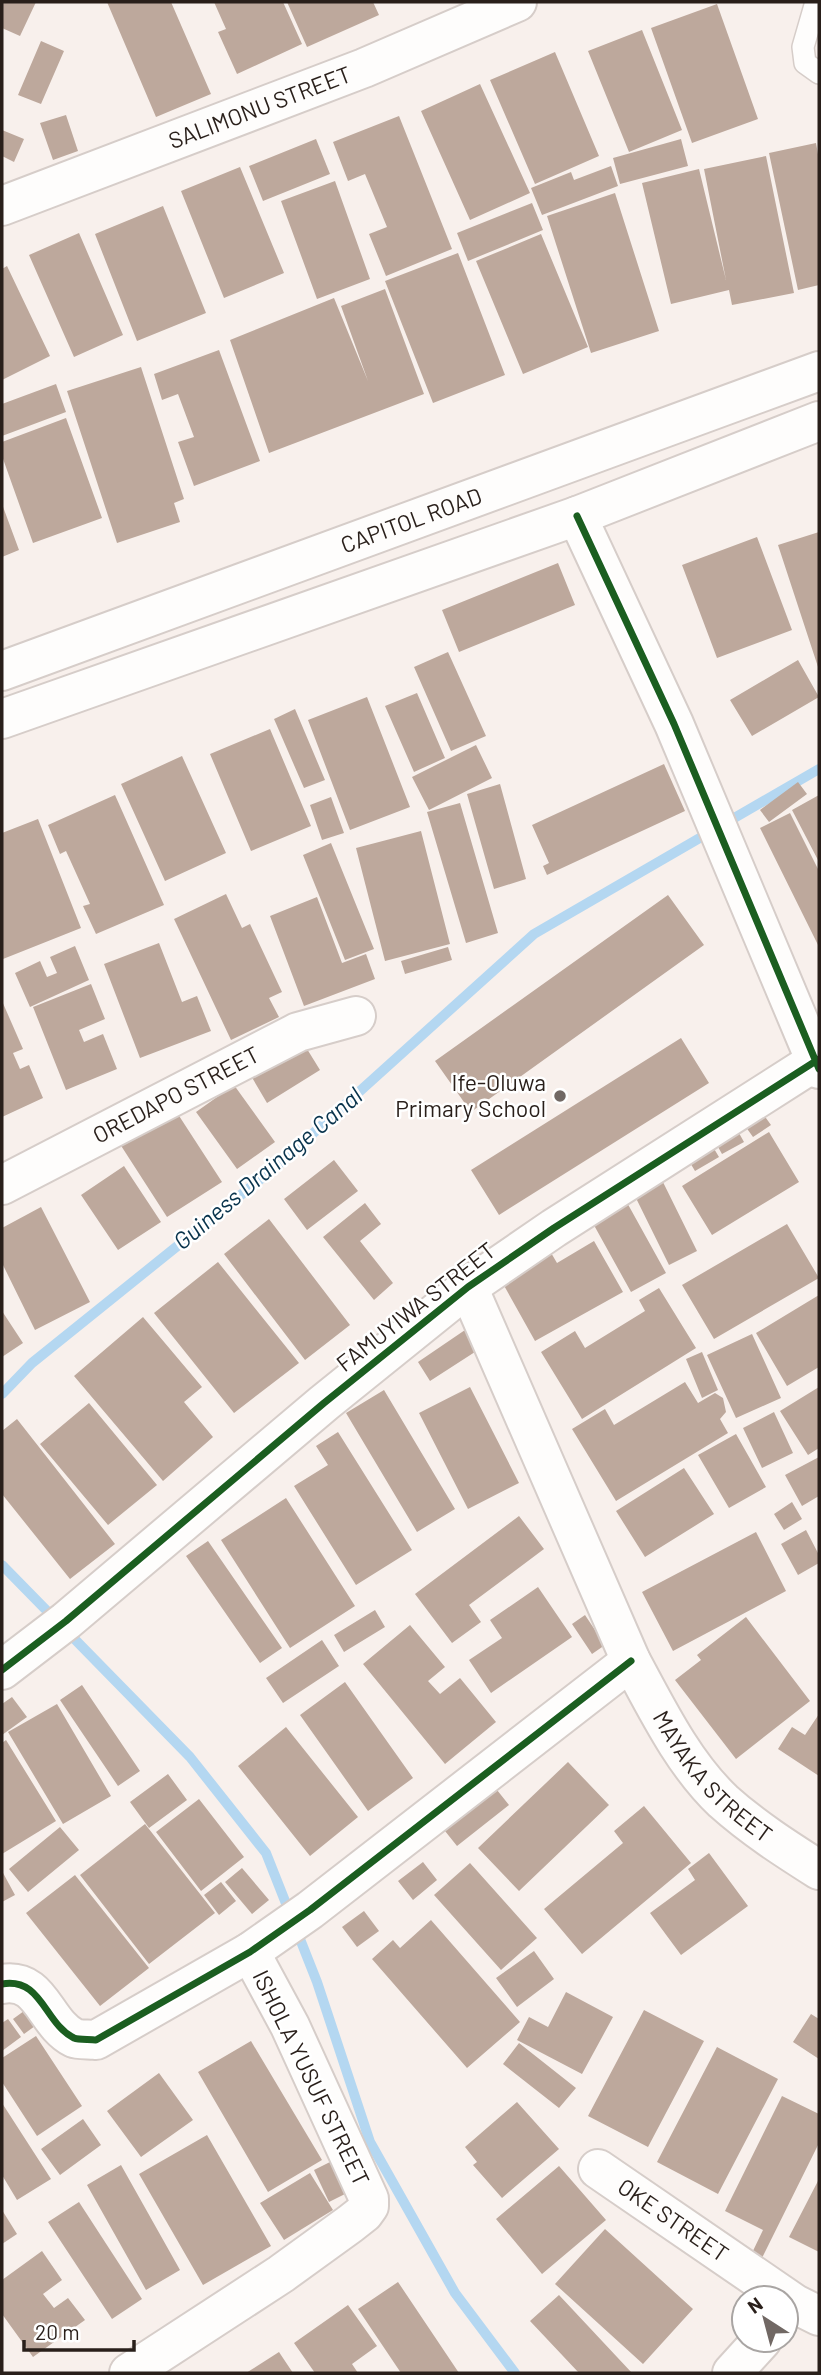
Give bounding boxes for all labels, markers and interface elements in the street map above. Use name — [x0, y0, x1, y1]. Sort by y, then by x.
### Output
street label: SALIMONU STREET — [164, 59, 355, 154]
street label: CAPITOL ROAD — [337, 481, 485, 558]
street label: OREDAPO STREET — [88, 1040, 264, 1149]
place label: Ife-Oluwa Primary School — [395, 1068, 546, 1122]
water label: Guiness Drainage Canal — [167, 1080, 368, 1255]
marker: Ife-Oluwa Primary School — [552, 1088, 568, 1104]
street label: FAMUYIWA STREET — [330, 1235, 500, 1377]
street label: MAYAKA STREET — [648, 1705, 778, 1848]
street label: ISHOLA YUSUF STREET — [248, 1965, 376, 2190]
street label: OKE STREET — [613, 2172, 734, 2267]
north arrow — [730, 2284, 800, 2354]
text: N — [743, 2292, 767, 2318]
scale bar — [24, 2308, 135, 2352]
text: 20 m — [35, 2319, 80, 2344]

